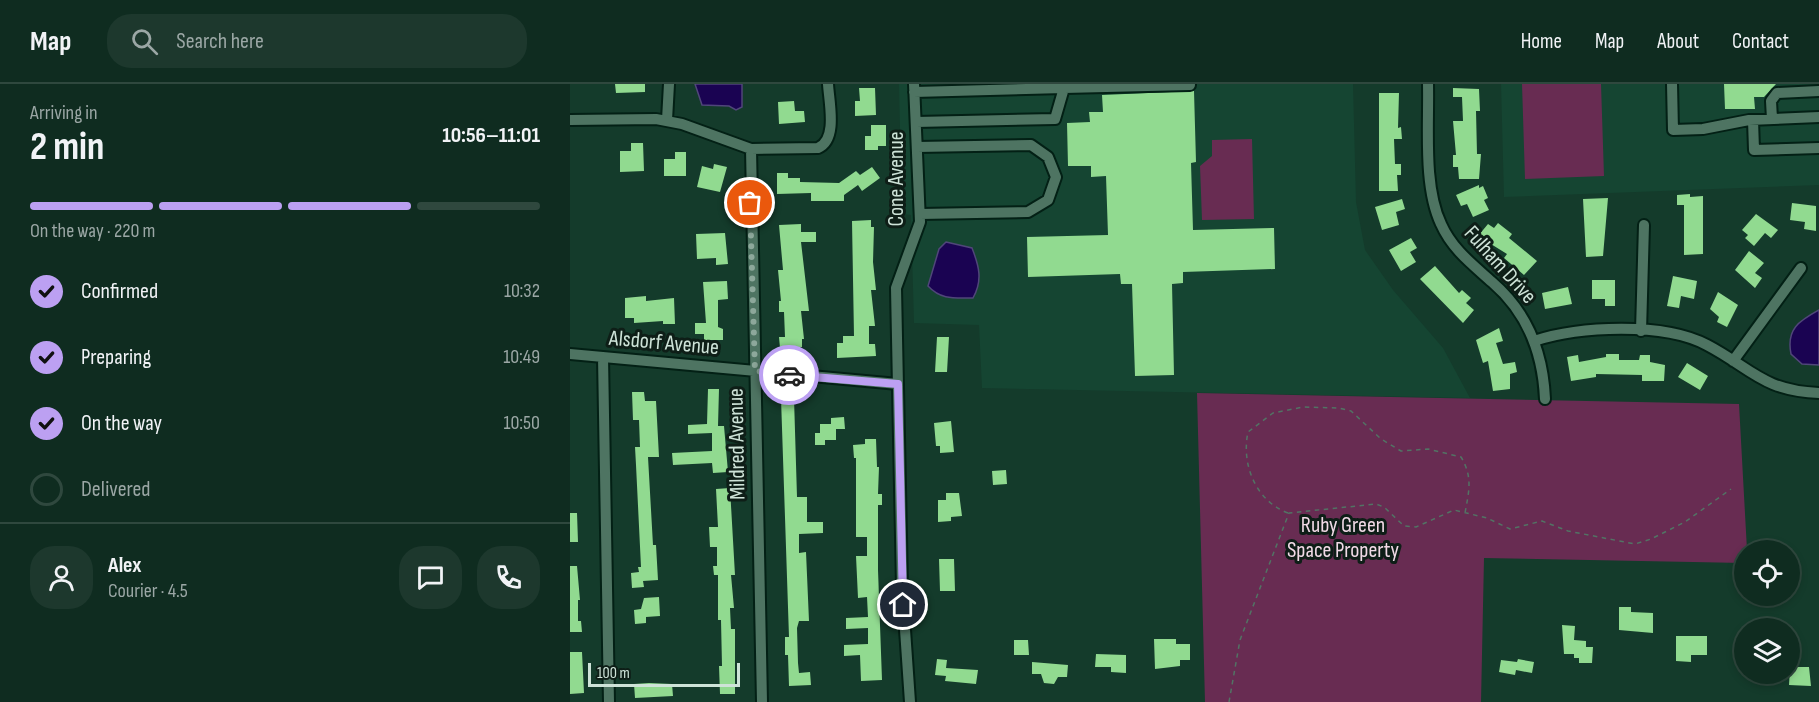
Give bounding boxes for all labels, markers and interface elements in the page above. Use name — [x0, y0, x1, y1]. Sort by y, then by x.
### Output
search box — [107, 14, 527, 68]
text: Map — [30, 25, 71, 58]
icon: search — [128, 25, 161, 58]
text: Search here — [176, 28, 264, 55]
text: Home — [1521, 29, 1562, 54]
text: Map — [1595, 29, 1624, 54]
text: About — [1657, 29, 1699, 54]
text: Contact — [1732, 29, 1789, 54]
text: Arriving in — [30, 101, 98, 125]
text: 10:56–11:01 — [442, 122, 540, 149]
text: 2 min — [30, 124, 104, 171]
street label: Cone Avenue — [883, 131, 910, 227]
pin — [724, 177, 775, 228]
icon: bag — [733, 186, 766, 219]
text: On the way · 220 m — [30, 219, 155, 243]
street label: Fulham Drive — [1458, 220, 1542, 310]
icon: check — [30, 275, 63, 308]
text: Confirmed — [81, 278, 158, 305]
text: 10:32 — [504, 279, 540, 303]
street label: Alsdorf Avenue — [607, 325, 720, 361]
icon: check — [30, 341, 63, 374]
text: Preparing — [81, 344, 151, 371]
text: 10:49 — [503, 345, 540, 369]
courier — [759, 345, 819, 405]
icon: car — [773, 359, 806, 392]
street label: Mildred Avenue — [723, 388, 751, 500]
icon: check — [30, 407, 63, 440]
text: On the way — [81, 410, 162, 437]
text: 10:50 — [504, 411, 540, 435]
text: Delivered — [81, 476, 150, 503]
park label: Ruby Green Space Property — [1287, 512, 1400, 564]
map controls — [1734, 540, 1800, 684]
button: locate — [1734, 540, 1800, 606]
button: person — [30, 546, 93, 609]
button: chat — [399, 546, 462, 609]
button: phone — [477, 546, 540, 609]
text: Alex — [108, 552, 141, 579]
text: Courier · 4.5 — [108, 579, 188, 603]
pin — [877, 579, 928, 630]
icon: home — [886, 588, 919, 621]
button: layers — [1734, 618, 1800, 684]
scale bar — [588, 660, 740, 688]
text: 100 m — [597, 664, 630, 683]

